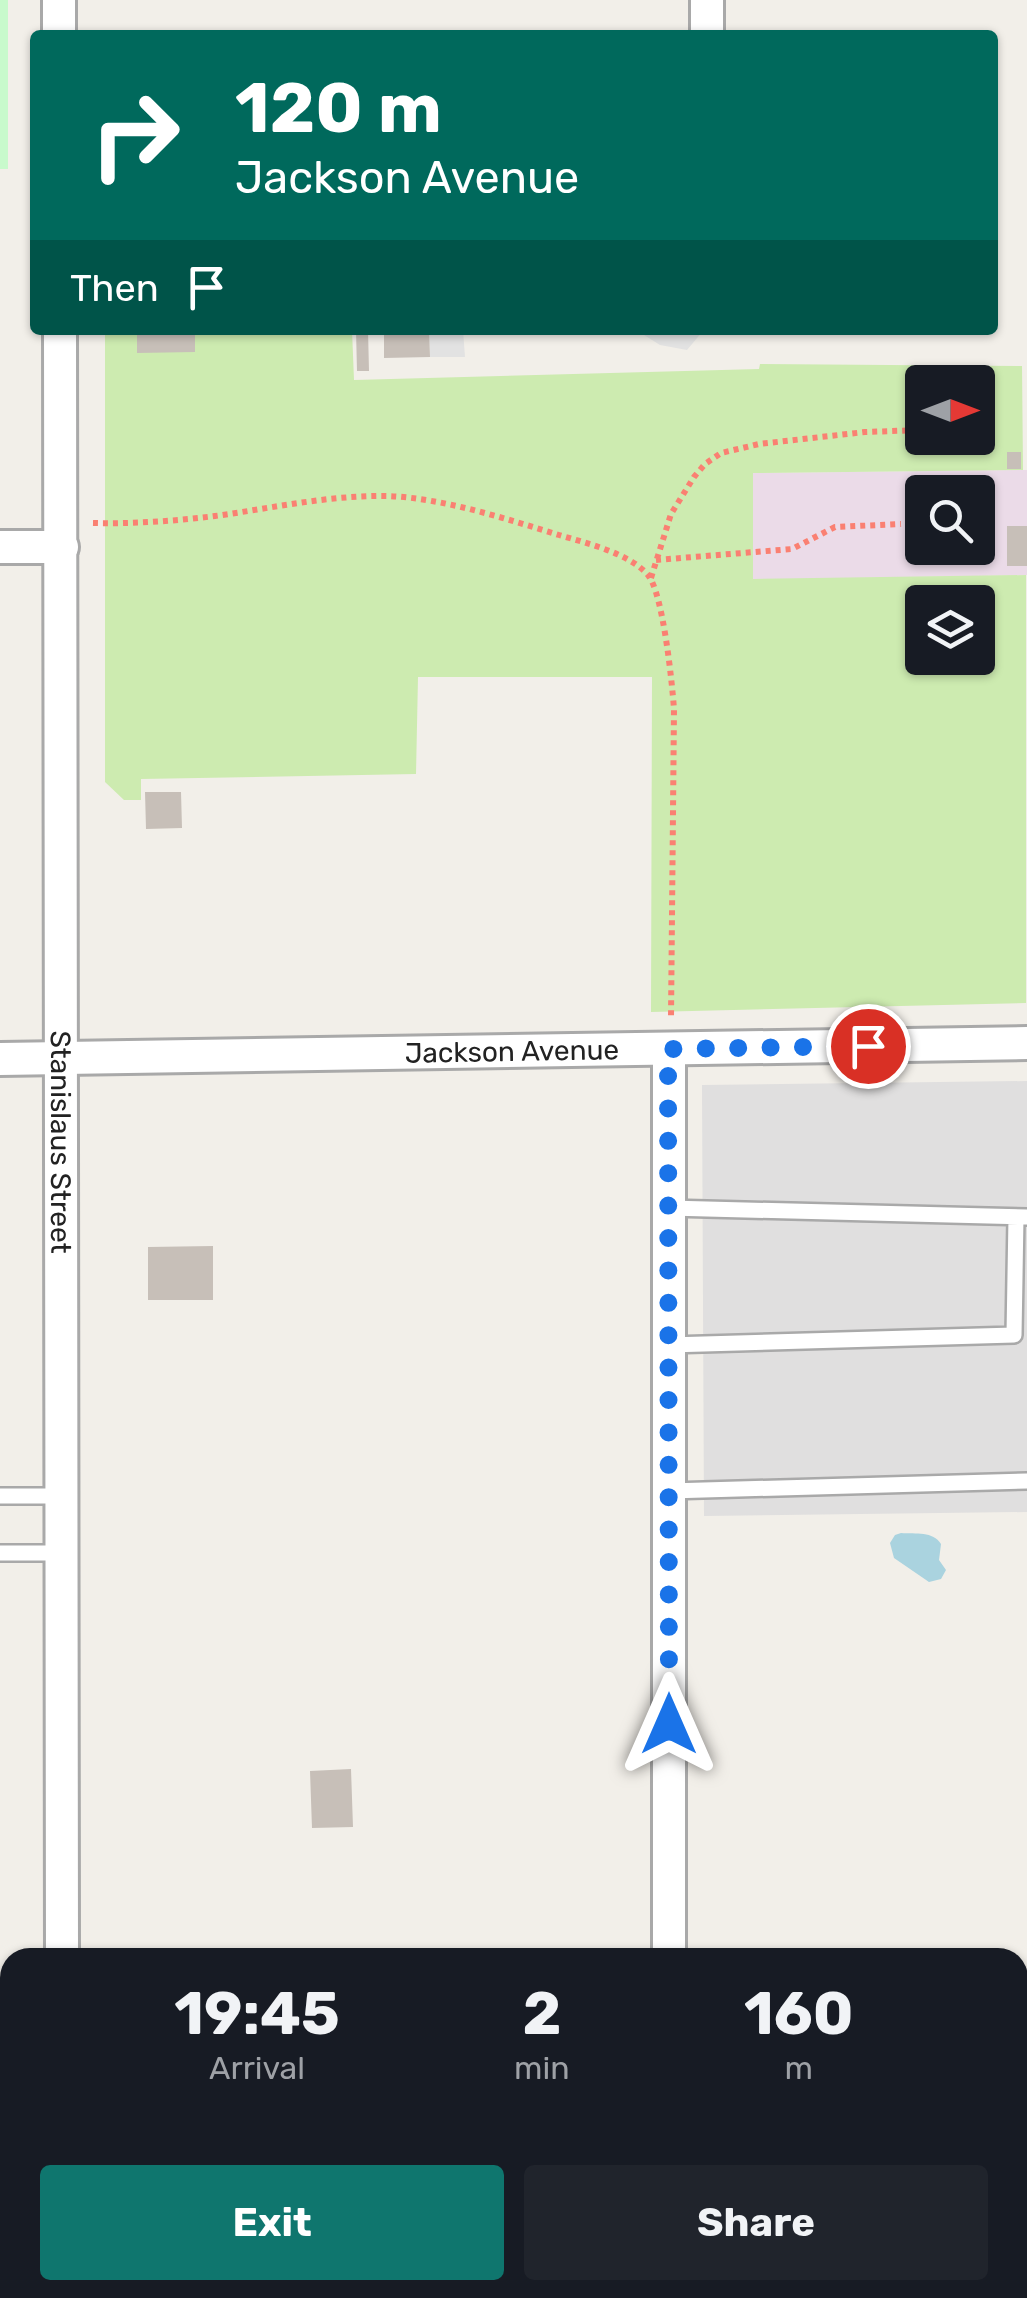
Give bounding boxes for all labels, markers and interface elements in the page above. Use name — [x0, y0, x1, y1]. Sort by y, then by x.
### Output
text: 120 m — [235, 67, 442, 150]
icon: right — [70, 70, 200, 200]
text: Jackson Avenue — [235, 151, 579, 204]
icon: arrive — [179, 260, 234, 315]
text: Then — [70, 265, 159, 311]
north arrow — [905, 365, 995, 455]
map controls — [905, 365, 995, 675]
button: search — [905, 475, 995, 565]
button: layers — [905, 585, 995, 675]
pin — [826, 1004, 911, 1089]
icon: arrive — [841, 1019, 896, 1074]
street label: Stanislaus Street — [44, 1030, 77, 1254]
street label: Jackson Avenue — [405, 1033, 619, 1070]
position arrow — [617, 1672, 721, 1776]
text: 19:45 — [174, 1978, 340, 2049]
text: 2 — [522, 1978, 561, 2049]
text: 160 — [744, 1978, 854, 2049]
text: Arrival — [209, 2049, 305, 2087]
text: min — [514, 2049, 570, 2087]
text: m — [785, 2049, 813, 2087]
button: Exit — [40, 2165, 504, 2280]
button: Share — [524, 2165, 988, 2280]

